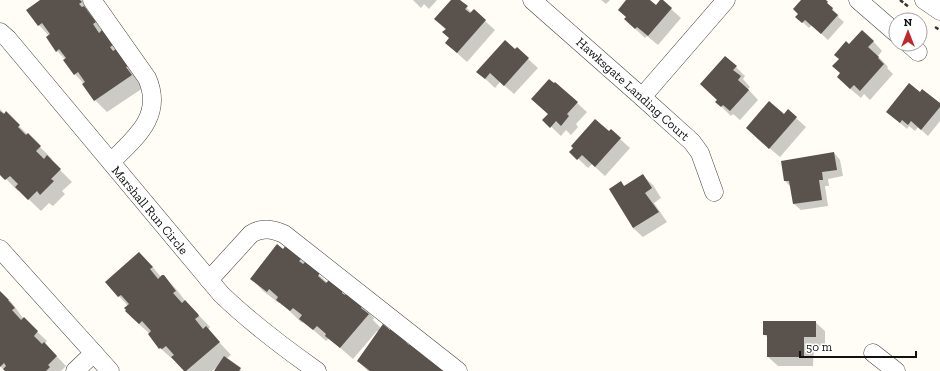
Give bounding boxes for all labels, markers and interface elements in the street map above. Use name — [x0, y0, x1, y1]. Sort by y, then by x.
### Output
north arrow — [888, 12, 928, 52]
text: N — [904, 16, 913, 29]
street label: Hawksgate Landing Court — [573, 34, 693, 144]
street label: Marshall Run Circle — [109, 163, 191, 257]
scale bar — [800, 333, 916, 359]
text: 50 m — [806, 340, 833, 354]

